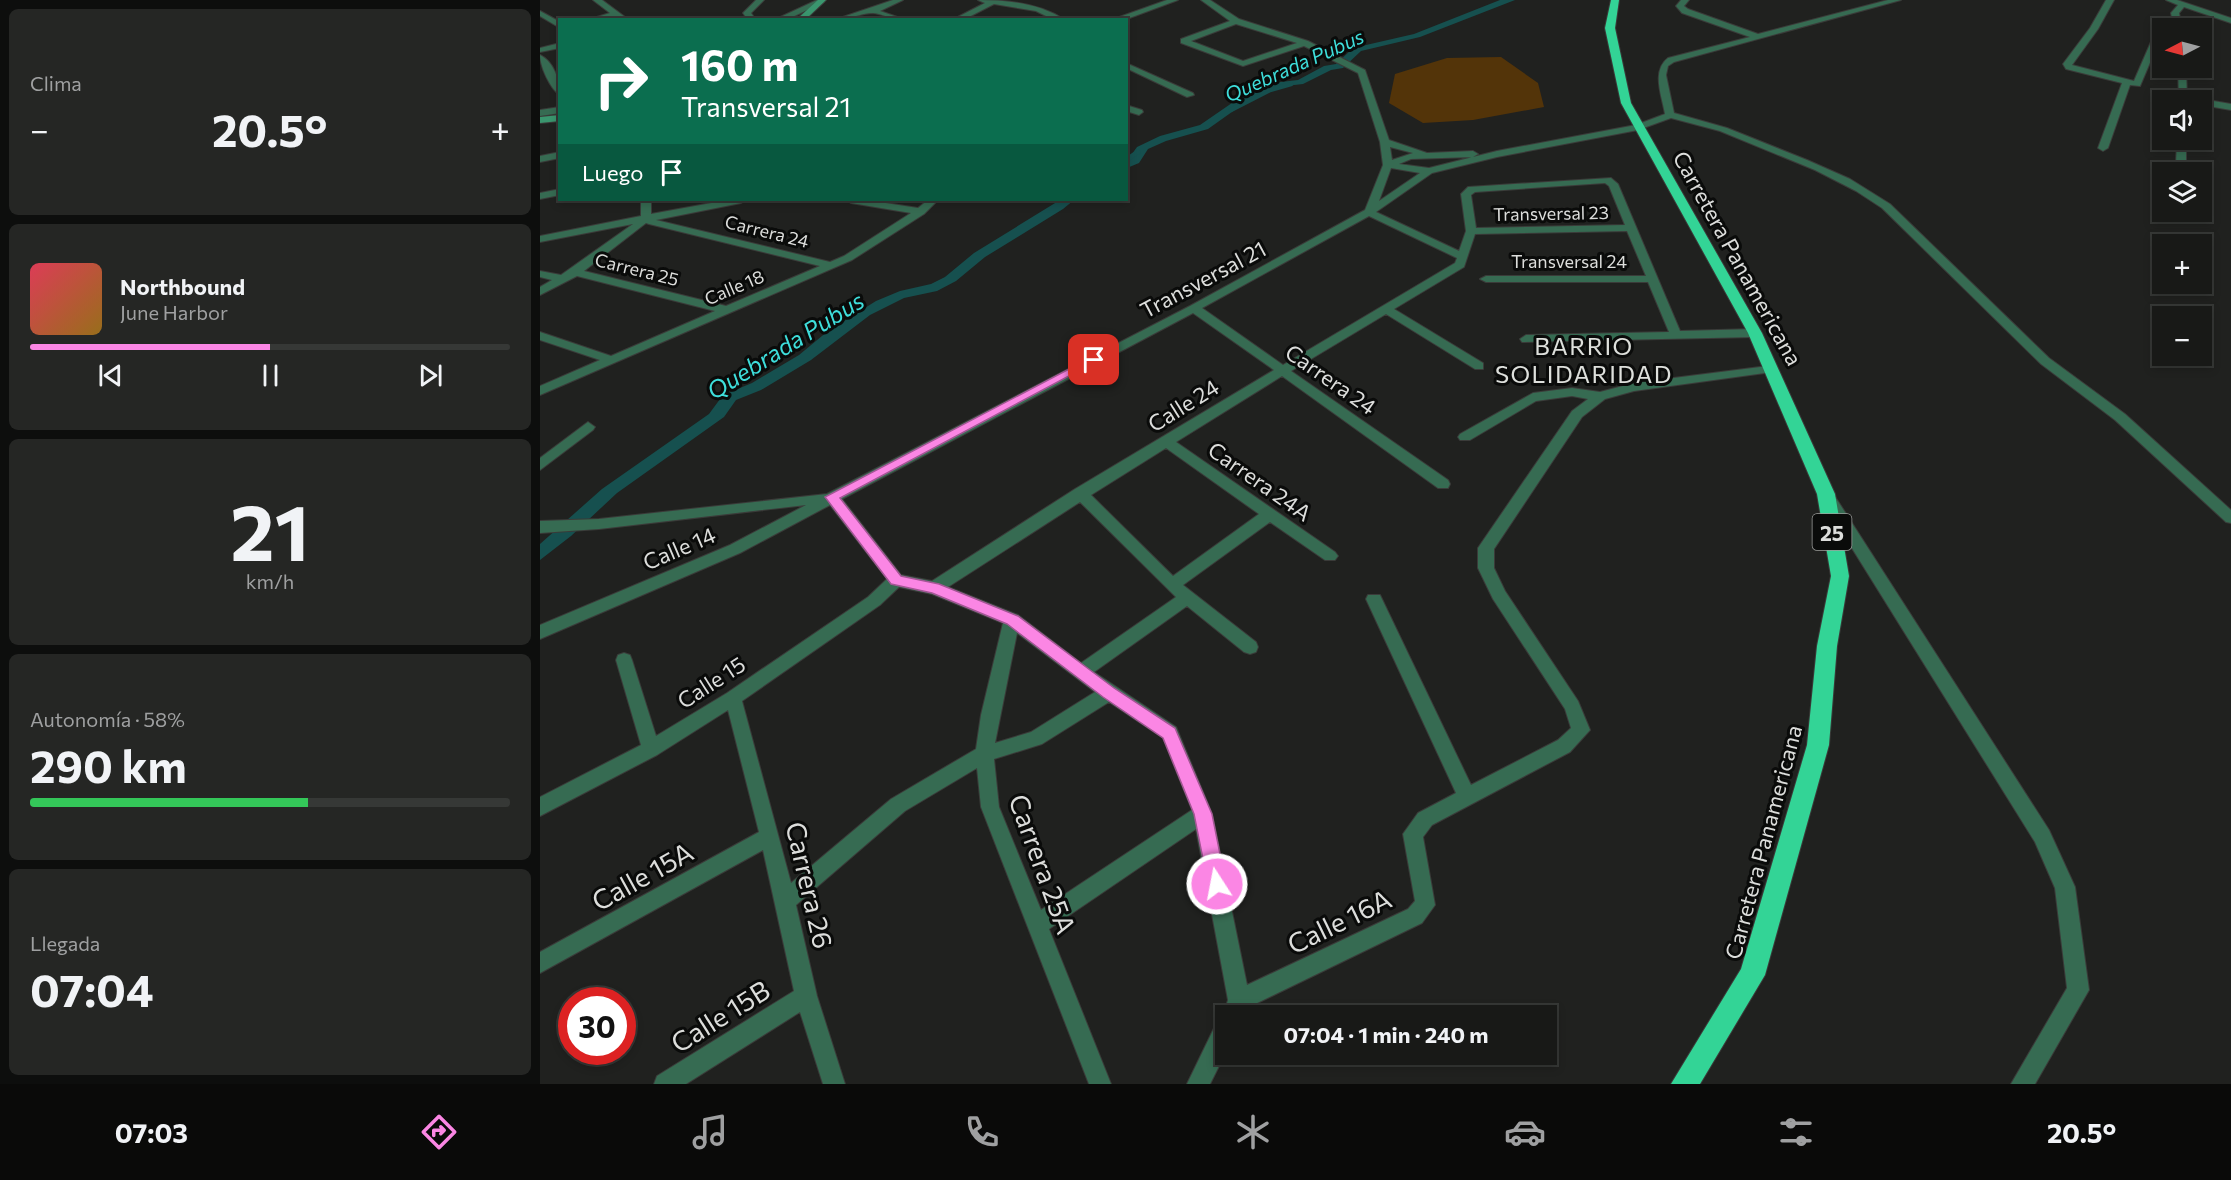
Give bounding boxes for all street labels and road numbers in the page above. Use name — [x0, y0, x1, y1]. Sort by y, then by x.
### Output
street label: Carretera Panamericana — [1668, 146, 1808, 370]
street label: Transversal 23 — [1493, 201, 1609, 225]
street label: Carrera 24 — [723, 210, 811, 252]
street label: Transversal 21 — [1135, 235, 1271, 323]
street label: Carrera 25 — [593, 248, 681, 290]
street label: Transversal 24 — [1511, 250, 1627, 272]
street label: Calle 18 — [701, 265, 767, 309]
street label: Carrera 24 — [1280, 338, 1382, 420]
street label: Calle 24 — [1143, 373, 1223, 437]
street label: Carrera 24A — [1203, 436, 1317, 526]
road number: 25 — [1812, 514, 1852, 550]
street label: Calle 14 — [639, 521, 719, 575]
street label: Calle 15 — [672, 650, 750, 714]
street label: Carretera Panamericana — [1719, 722, 1807, 962]
street label: Carrera 25A — [1002, 790, 1084, 938]
street label: Carrera 26 — [779, 818, 841, 952]
street label: Calle 15A — [586, 835, 698, 917]
street label: Calle 16A — [1282, 882, 1396, 960]
street label: Calle 15B — [665, 973, 775, 1059]

